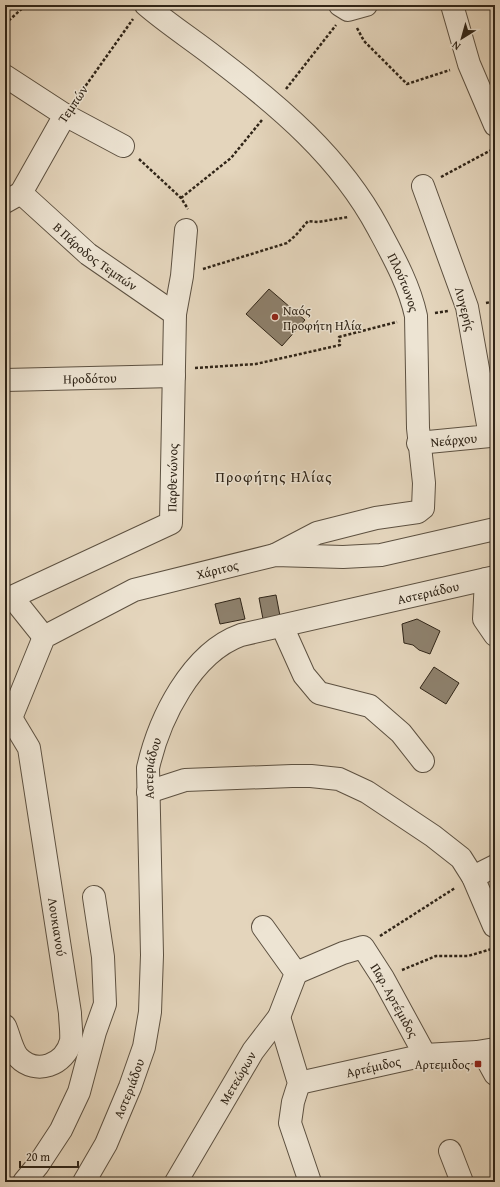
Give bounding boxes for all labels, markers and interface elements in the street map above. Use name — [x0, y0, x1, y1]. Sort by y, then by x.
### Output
north arrow — [442, 18, 482, 58]
text: N — [448, 37, 464, 55]
street label: Τεμπών — [53, 81, 93, 127]
street label: Β Πάροδος Τεμπών — [49, 217, 142, 295]
street label: Πλούτωνος — [383, 250, 424, 314]
street label: Λυγερής — [450, 285, 480, 334]
place label: Ναός Προφήτη Ηλία — [283, 301, 362, 335]
marker: Ναός Προφήτη Ηλία — [270, 312, 280, 322]
street label: Ηροδότου — [63, 368, 117, 388]
street label: Νεάρχου — [430, 428, 478, 451]
street label: Παρθενώνος — [162, 443, 182, 512]
district label: Προφήτης Ηλίας — [215, 466, 333, 487]
street label: Χάριτος — [194, 555, 241, 584]
street label: Αστεριάδου — [395, 576, 461, 609]
street label: Αστεριάδου — [138, 734, 166, 799]
street label: Λουκιανού — [43, 896, 71, 958]
street label: Παρ. Αρτέμιδος — [366, 959, 423, 1041]
street label: Μετεώρων — [214, 1047, 261, 1108]
street label: Αρτέμιδος — [344, 1051, 403, 1082]
place label: Αρτεμιδος — [415, 1055, 470, 1074]
street label: Αστεριάδου — [108, 1056, 149, 1121]
marker: Αρτεμιδος — [473, 1059, 483, 1069]
scale bar — [20, 1143, 78, 1169]
text: 20 m — [26, 1148, 50, 1165]

